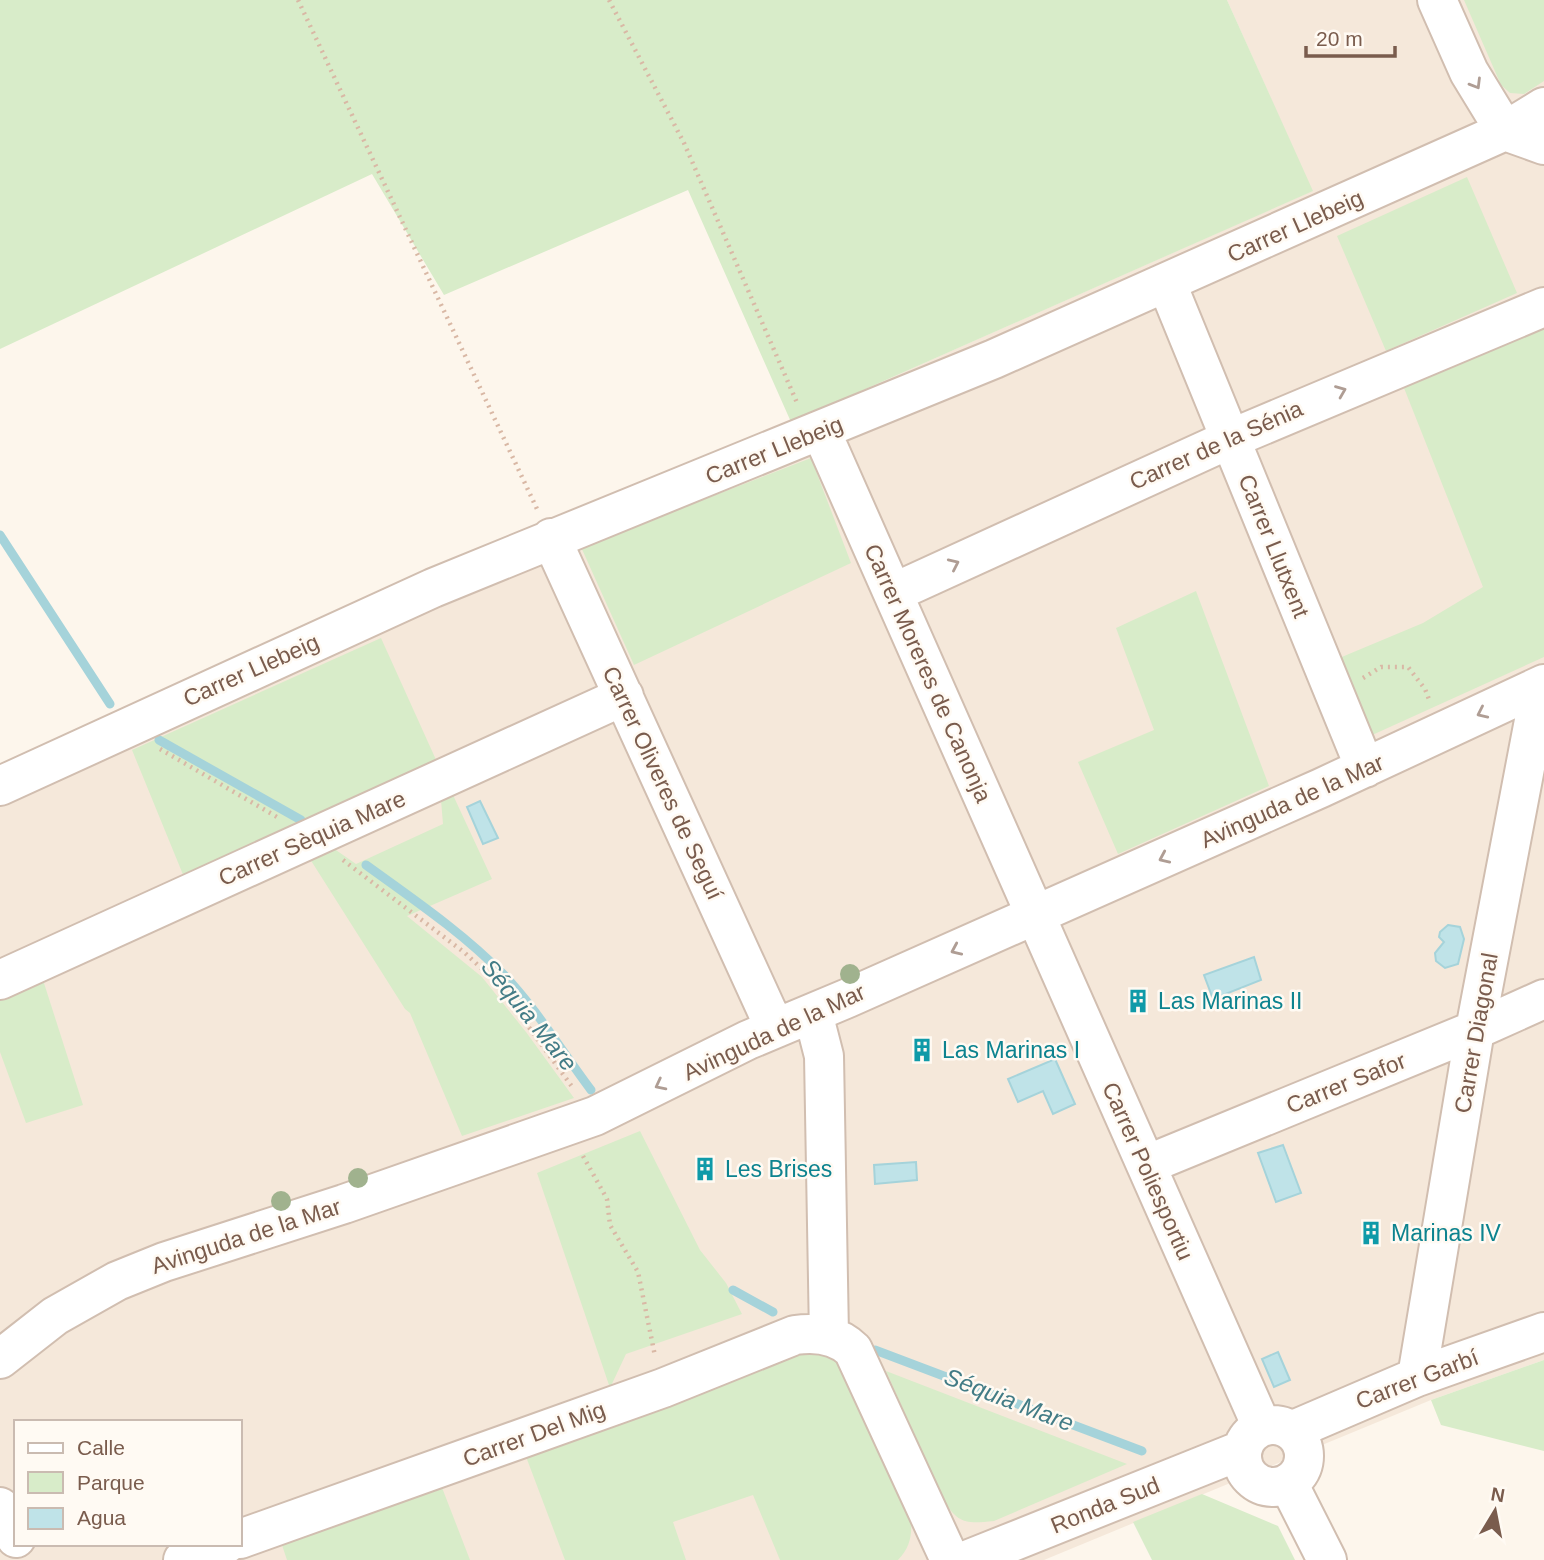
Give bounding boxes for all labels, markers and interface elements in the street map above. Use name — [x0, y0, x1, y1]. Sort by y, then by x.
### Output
scale bar — [1306, 14, 1395, 58]
text: 20 m — [1316, 27, 1363, 50]
one-way arrow — [1468, 77, 1481, 90]
street label: Carrer Llebeig — [1223, 184, 1367, 268]
one-way arrow — [1334, 385, 1346, 399]
street label: Carrer de la Sénia — [1125, 395, 1307, 495]
street label: Carrer Llebeig — [702, 411, 846, 489]
street label: Carrer Llutxent — [1233, 471, 1315, 622]
street label: Carrer Moreres de Canonja — [859, 540, 997, 806]
one-way arrow — [947, 558, 960, 572]
street label: Carrer Llebeig — [179, 628, 323, 712]
street label: Carrer Oliveres de Seguí — [597, 662, 729, 904]
one-way arrow — [1477, 705, 1489, 719]
street label: Avinguda de la Mar — [1196, 749, 1388, 853]
street label: Carrer Sèquia Mare — [214, 785, 410, 891]
one-way arrow — [1159, 850, 1171, 864]
one-way arrow — [951, 942, 963, 956]
street label: Carrer Diagonal — [1449, 951, 1503, 1115]
water label: Séquia Mare — [476, 953, 583, 1076]
street label: Avinguda de la Mar — [679, 978, 869, 1086]
building icon: Las Marinas II — [1124, 987, 1152, 1015]
place label: Las Marinas II — [1158, 988, 1302, 1014]
building icon: Las Marinas I — [908, 1036, 936, 1064]
place label: Las Marinas I — [942, 1037, 1080, 1063]
street label: Carrer Safor — [1282, 1047, 1410, 1119]
one-way arrow — [655, 1077, 667, 1091]
street label: Carrer Poliesportiu — [1097, 1078, 1199, 1264]
building icon: Les Brises — [691, 1155, 719, 1183]
place label: Les Brises — [725, 1156, 832, 1182]
street label: Avinguda de la Mar — [148, 1193, 344, 1279]
building icon: Marinas IV — [1357, 1219, 1385, 1247]
place label: Marinas IV — [1391, 1220, 1502, 1246]
street label: Carrer Garbí — [1352, 1344, 1482, 1414]
water label: Séquia Mare — [941, 1363, 1078, 1437]
street label: Carrer Del Mig — [459, 1396, 609, 1472]
legend — [14, 1420, 242, 1546]
text: Calle — [77, 1436, 125, 1459]
text: Parque — [77, 1471, 145, 1494]
street label: Ronda Sud — [1047, 1471, 1163, 1539]
north arrow — [1460, 1476, 1530, 1546]
text: N — [1489, 1483, 1506, 1506]
text: Agua — [77, 1506, 126, 1529]

